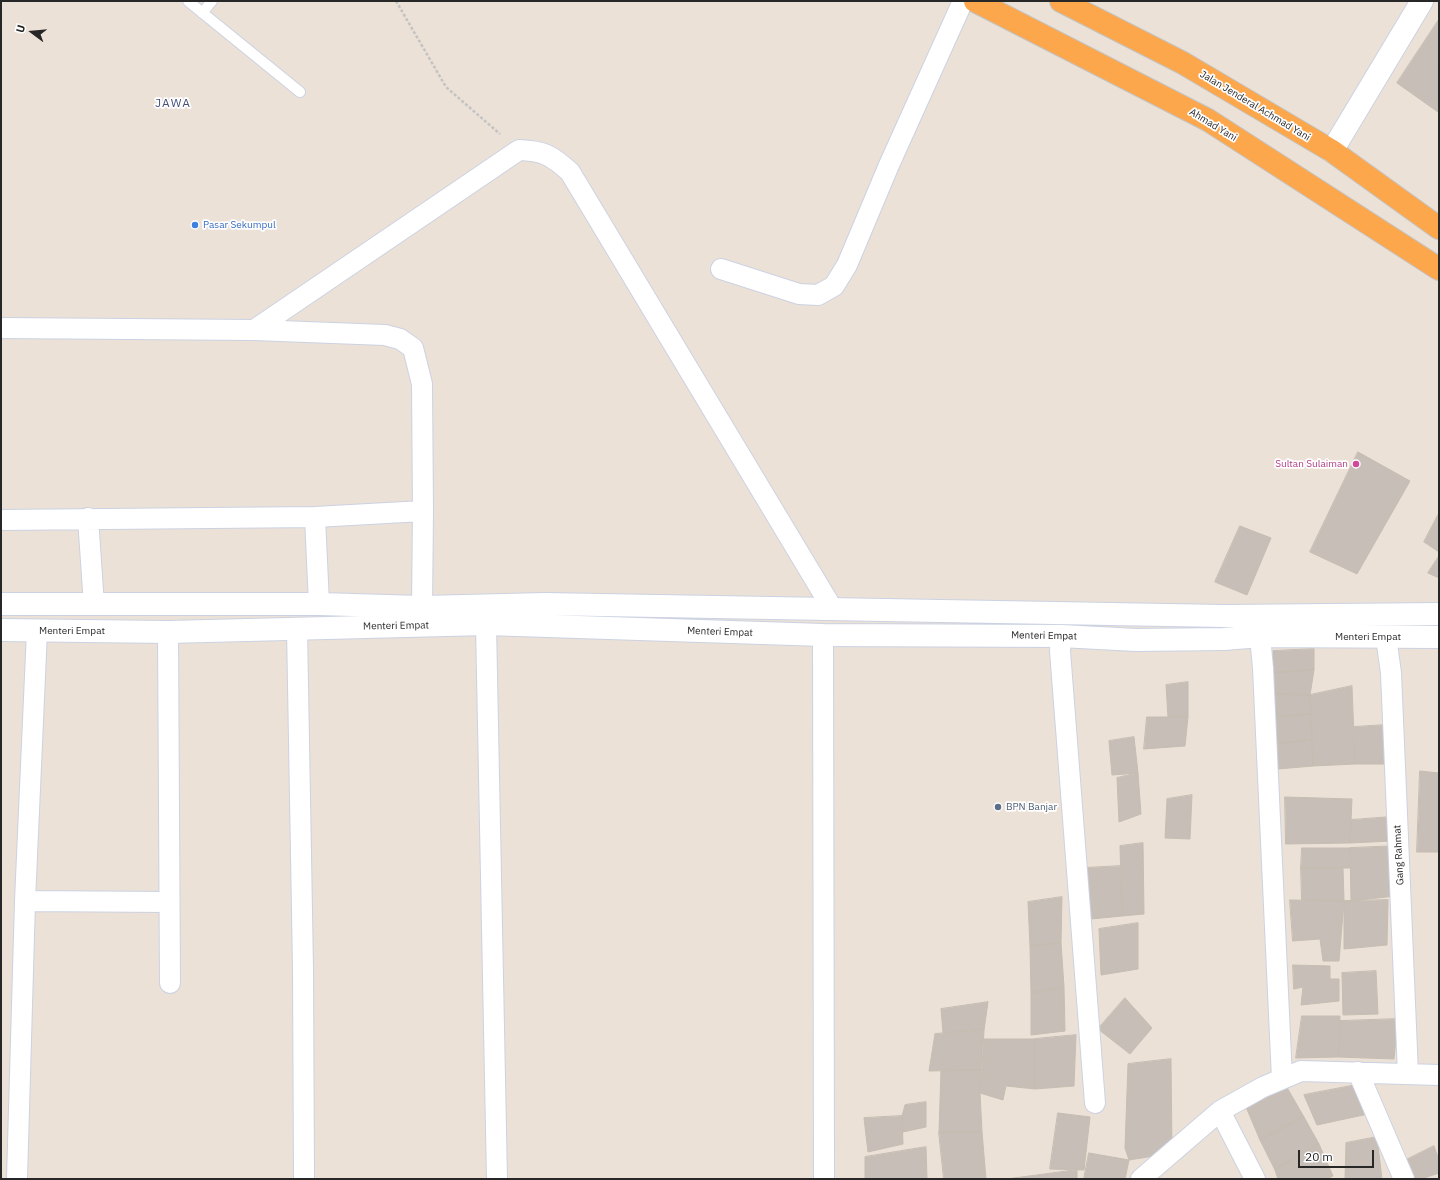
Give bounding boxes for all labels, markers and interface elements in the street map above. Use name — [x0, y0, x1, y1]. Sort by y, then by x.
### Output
north arrow — [12, 12, 52, 52]
text: U — [13, 23, 28, 34]
street label: Jalan Jenderal Achmad Yani — [1198, 68, 1312, 144]
district label: JAWA — [155, 97, 191, 111]
street label: Ahmad Yani — [1187, 106, 1239, 144]
place label: Pasar Sekumpul — [203, 219, 276, 231]
marker: Pasar Sekumpul — [190, 220, 200, 230]
place label: Sultan Sulaiman — [1275, 458, 1348, 470]
marker: Sultan Sulaiman — [1351, 459, 1361, 469]
street label: Menteri Empat — [363, 619, 429, 633]
street label: Menteri Empat — [39, 625, 105, 637]
street label: Menteri Empat — [687, 625, 753, 639]
street label: Menteri Empat — [1011, 629, 1077, 643]
street label: Menteri Empat — [1335, 631, 1401, 643]
place label: BPN Banjar — [1006, 801, 1057, 813]
marker: BPN Banjar — [993, 802, 1003, 812]
street label: Gang Rahmat — [1391, 824, 1407, 886]
scale bar — [1300, 1142, 1376, 1168]
text: 20 m — [1305, 1149, 1333, 1164]

